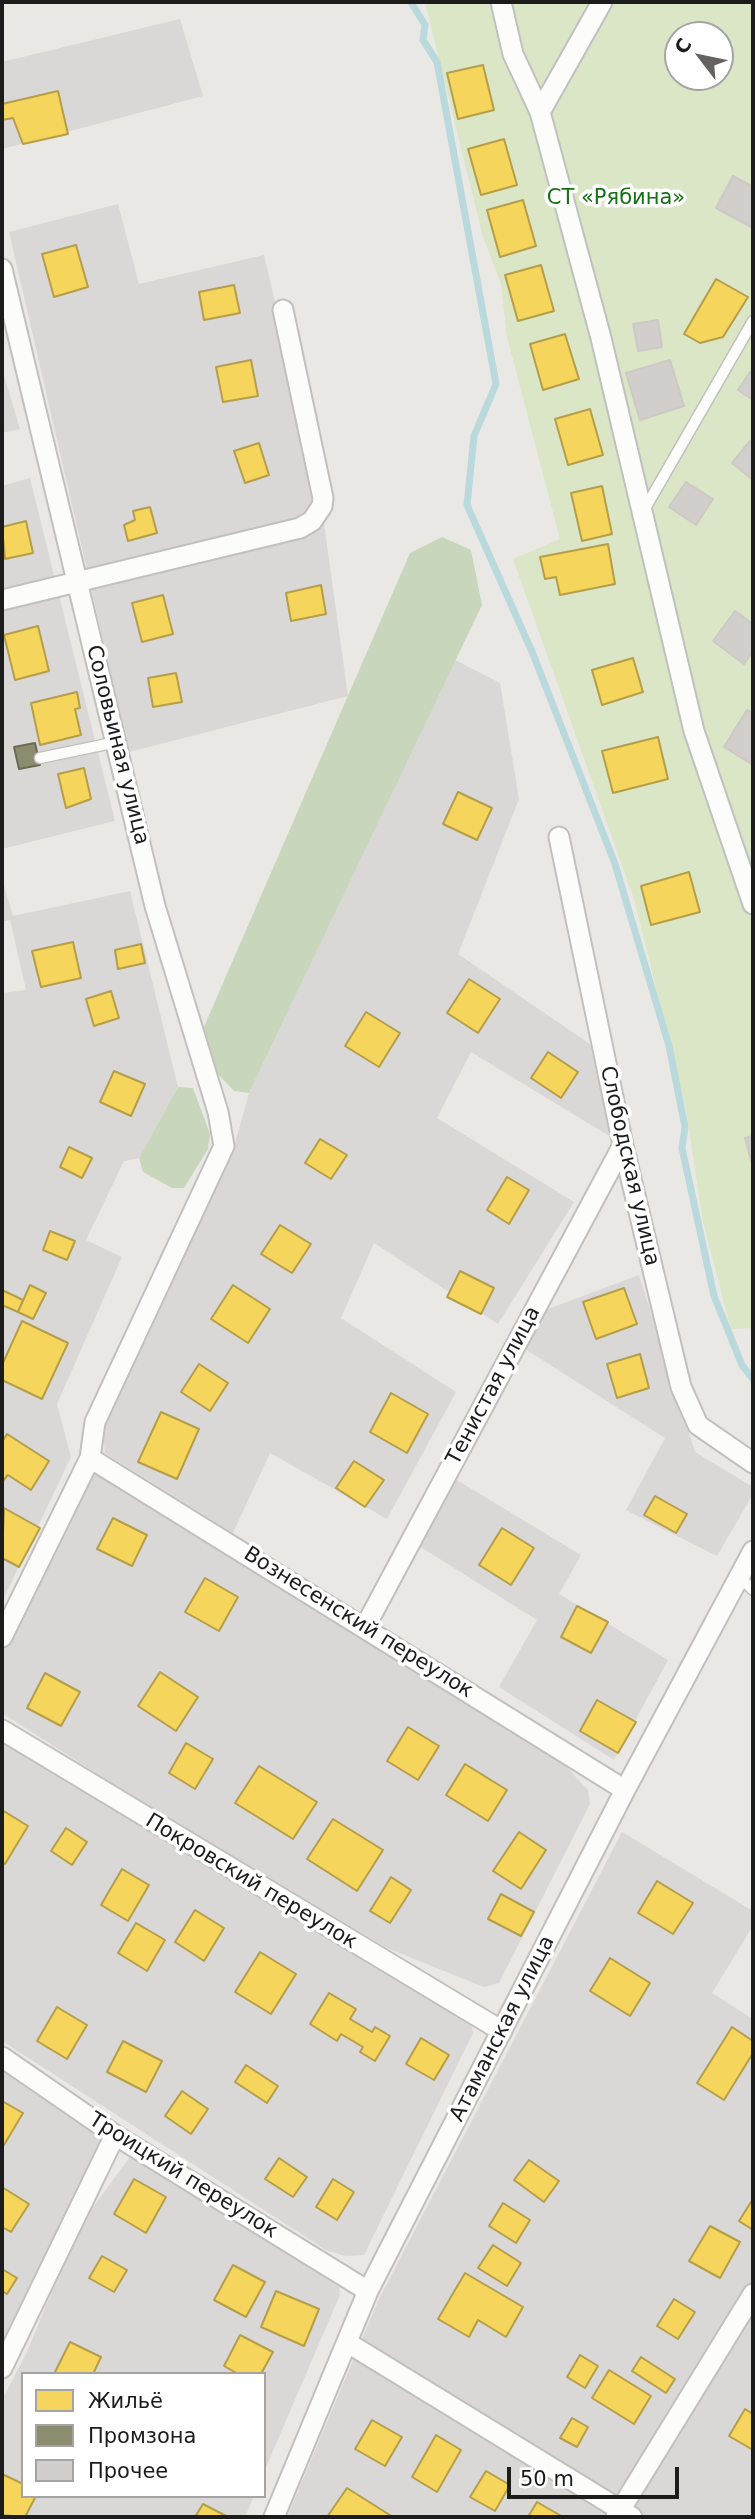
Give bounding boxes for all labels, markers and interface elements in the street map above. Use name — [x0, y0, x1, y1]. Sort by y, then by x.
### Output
north arrow — [664, 21, 734, 91]
text: С — [670, 34, 696, 58]
park label: СТ «Рябина» — [547, 186, 685, 212]
street label: Соловьиная улица — [80, 643, 154, 847]
street label: Слободская улица — [594, 1064, 664, 1268]
street label: Тенистая улица — [442, 1302, 546, 1470]
street label: Вознесенский переулок — [239, 1542, 477, 1704]
street label: Покровский переулок — [141, 1809, 361, 1955]
street label: Атаманская улица — [445, 1932, 561, 2126]
street label: Троицкий переулок — [84, 2108, 282, 2244]
legend — [21, 2372, 266, 2498]
text: Жильё — [88, 2389, 163, 2413]
text: Промзона — [88, 2424, 196, 2448]
scale bar — [510, 2452, 682, 2496]
text: Прочее — [88, 2459, 168, 2483]
text: 50 m — [520, 2467, 574, 2491]

